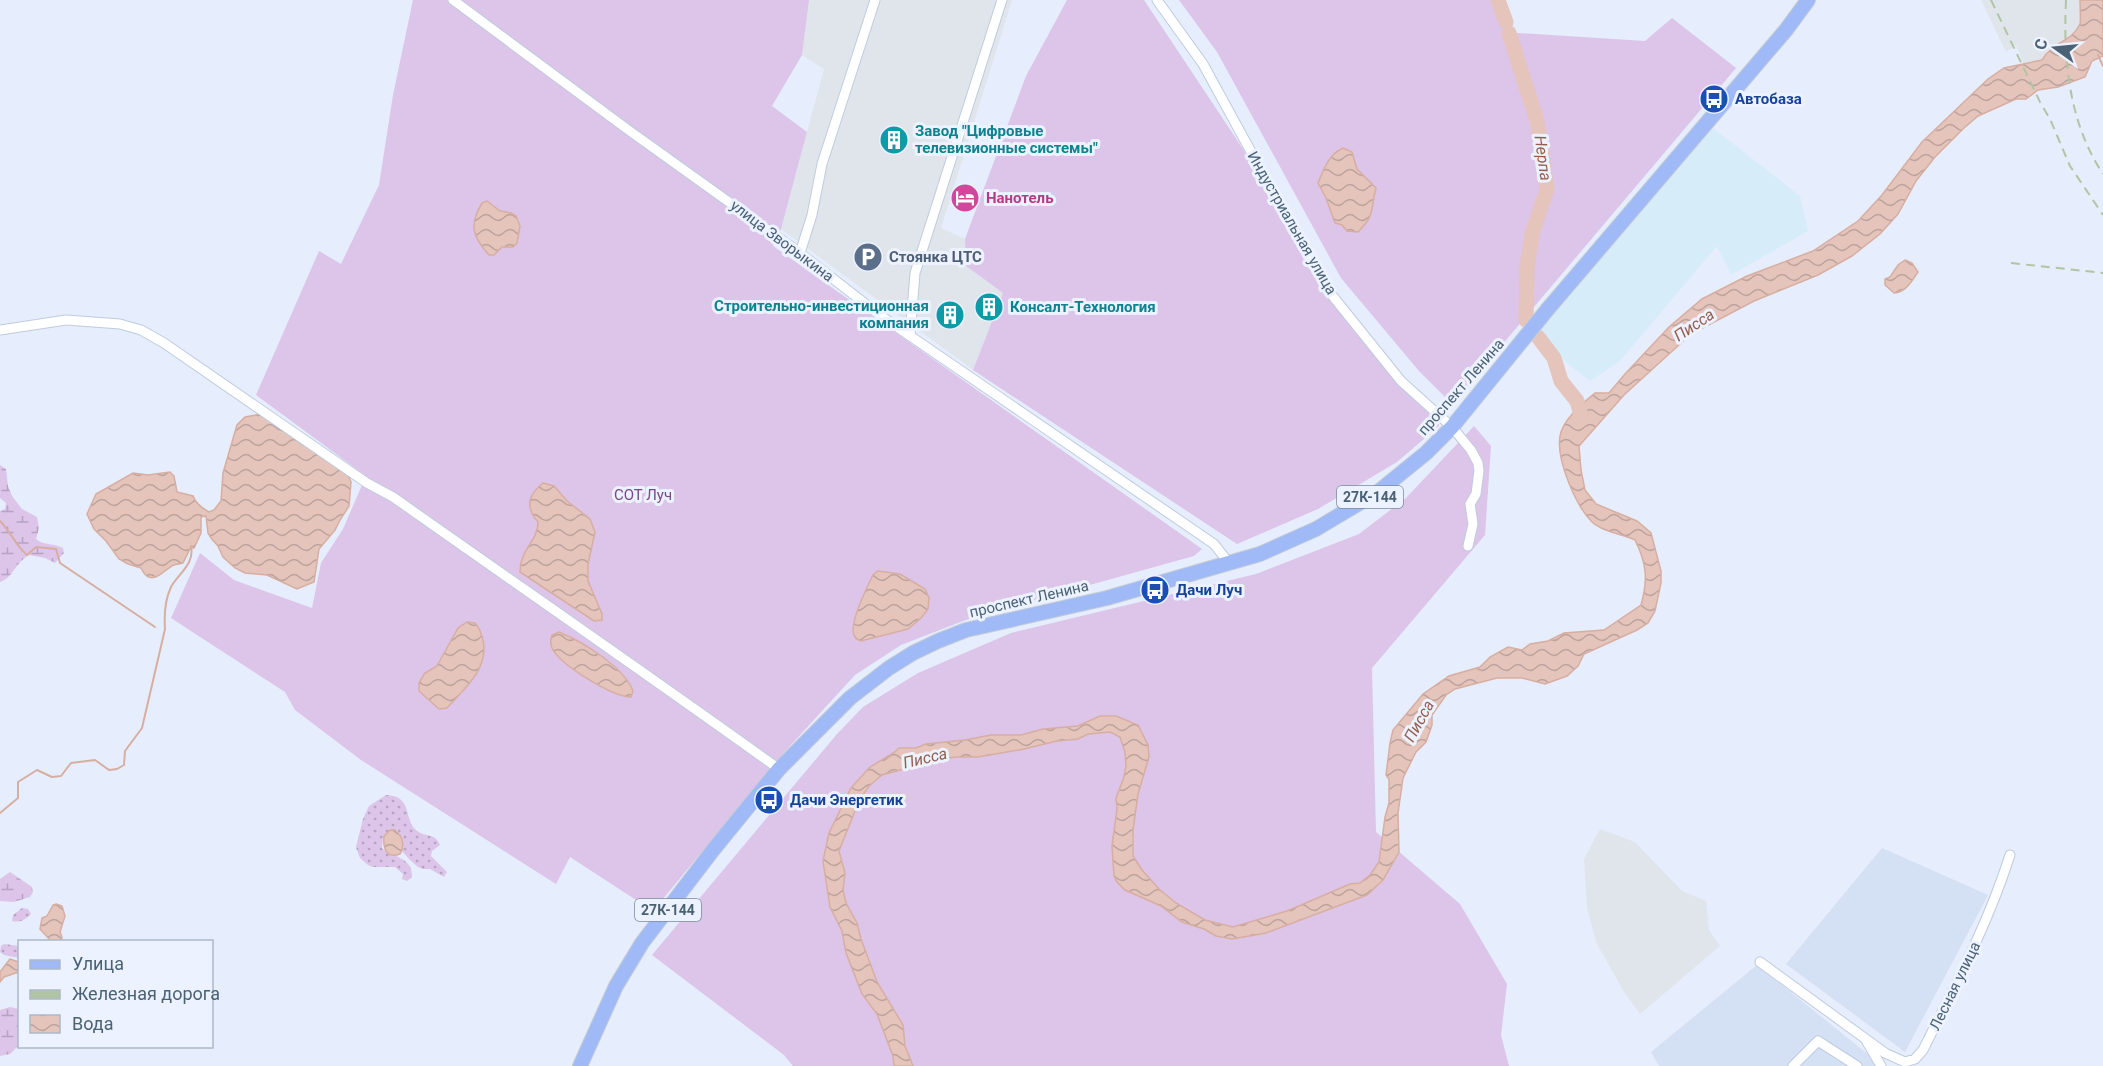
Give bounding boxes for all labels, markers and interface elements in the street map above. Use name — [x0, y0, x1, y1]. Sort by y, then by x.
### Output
north arrow — [2025, 18, 2085, 78]
text: С — [2030, 37, 2052, 52]
bus stop icon: Автобаза — [1698, 83, 1730, 115]
place label: Автобаза — [1735, 90, 1802, 108]
place label: Завод "Цифровые телевизионные системы" — [915, 122, 1098, 157]
building icon: Завод "Цифровые телевизионные системы" — [878, 124, 910, 156]
water label: Нерпа — [1530, 134, 1556, 182]
street label: Индустриальная улица — [1244, 148, 1340, 298]
hotel icon: Нанотель — [949, 182, 981, 214]
place label: Нанотель — [986, 189, 1054, 207]
street label: улица Зворыкина — [727, 196, 837, 286]
parking icon: Стоянка ЦТС — [852, 241, 884, 273]
place label: Стоянка ЦТС — [889, 248, 982, 266]
building icon: Консалт-Технология — [973, 291, 1005, 323]
place label: Строительно-инвестиционная компания — [714, 297, 929, 332]
place label: Консалт-Технология — [1010, 298, 1156, 316]
building icon: Строительно-инвестиционная компания — [934, 299, 966, 331]
water label: Писса — [1670, 305, 1718, 345]
street label: проспект Ленина — [1414, 335, 1508, 439]
park label: СОТ Луч — [614, 486, 672, 504]
road number: 27К-144 — [1337, 486, 1403, 508]
bus stop icon: Дачи Луч — [1139, 574, 1171, 606]
street label: проспект Ленина — [968, 577, 1090, 621]
place label: Дачи Луч — [1176, 581, 1242, 599]
water label: Писса — [1400, 697, 1438, 745]
water label: Писса — [901, 744, 949, 772]
bus stop icon: Дачи Энергетик — [753, 784, 785, 816]
place label: Дачи Энергетик — [790, 791, 904, 809]
road number: 27К-144 — [635, 899, 701, 921]
street label: Лесная улица — [1926, 939, 1984, 1033]
legend — [18, 940, 213, 1048]
text: Улица — [72, 953, 124, 974]
text: Железная дорога — [72, 983, 220, 1004]
text: Вода — [72, 1013, 114, 1034]

